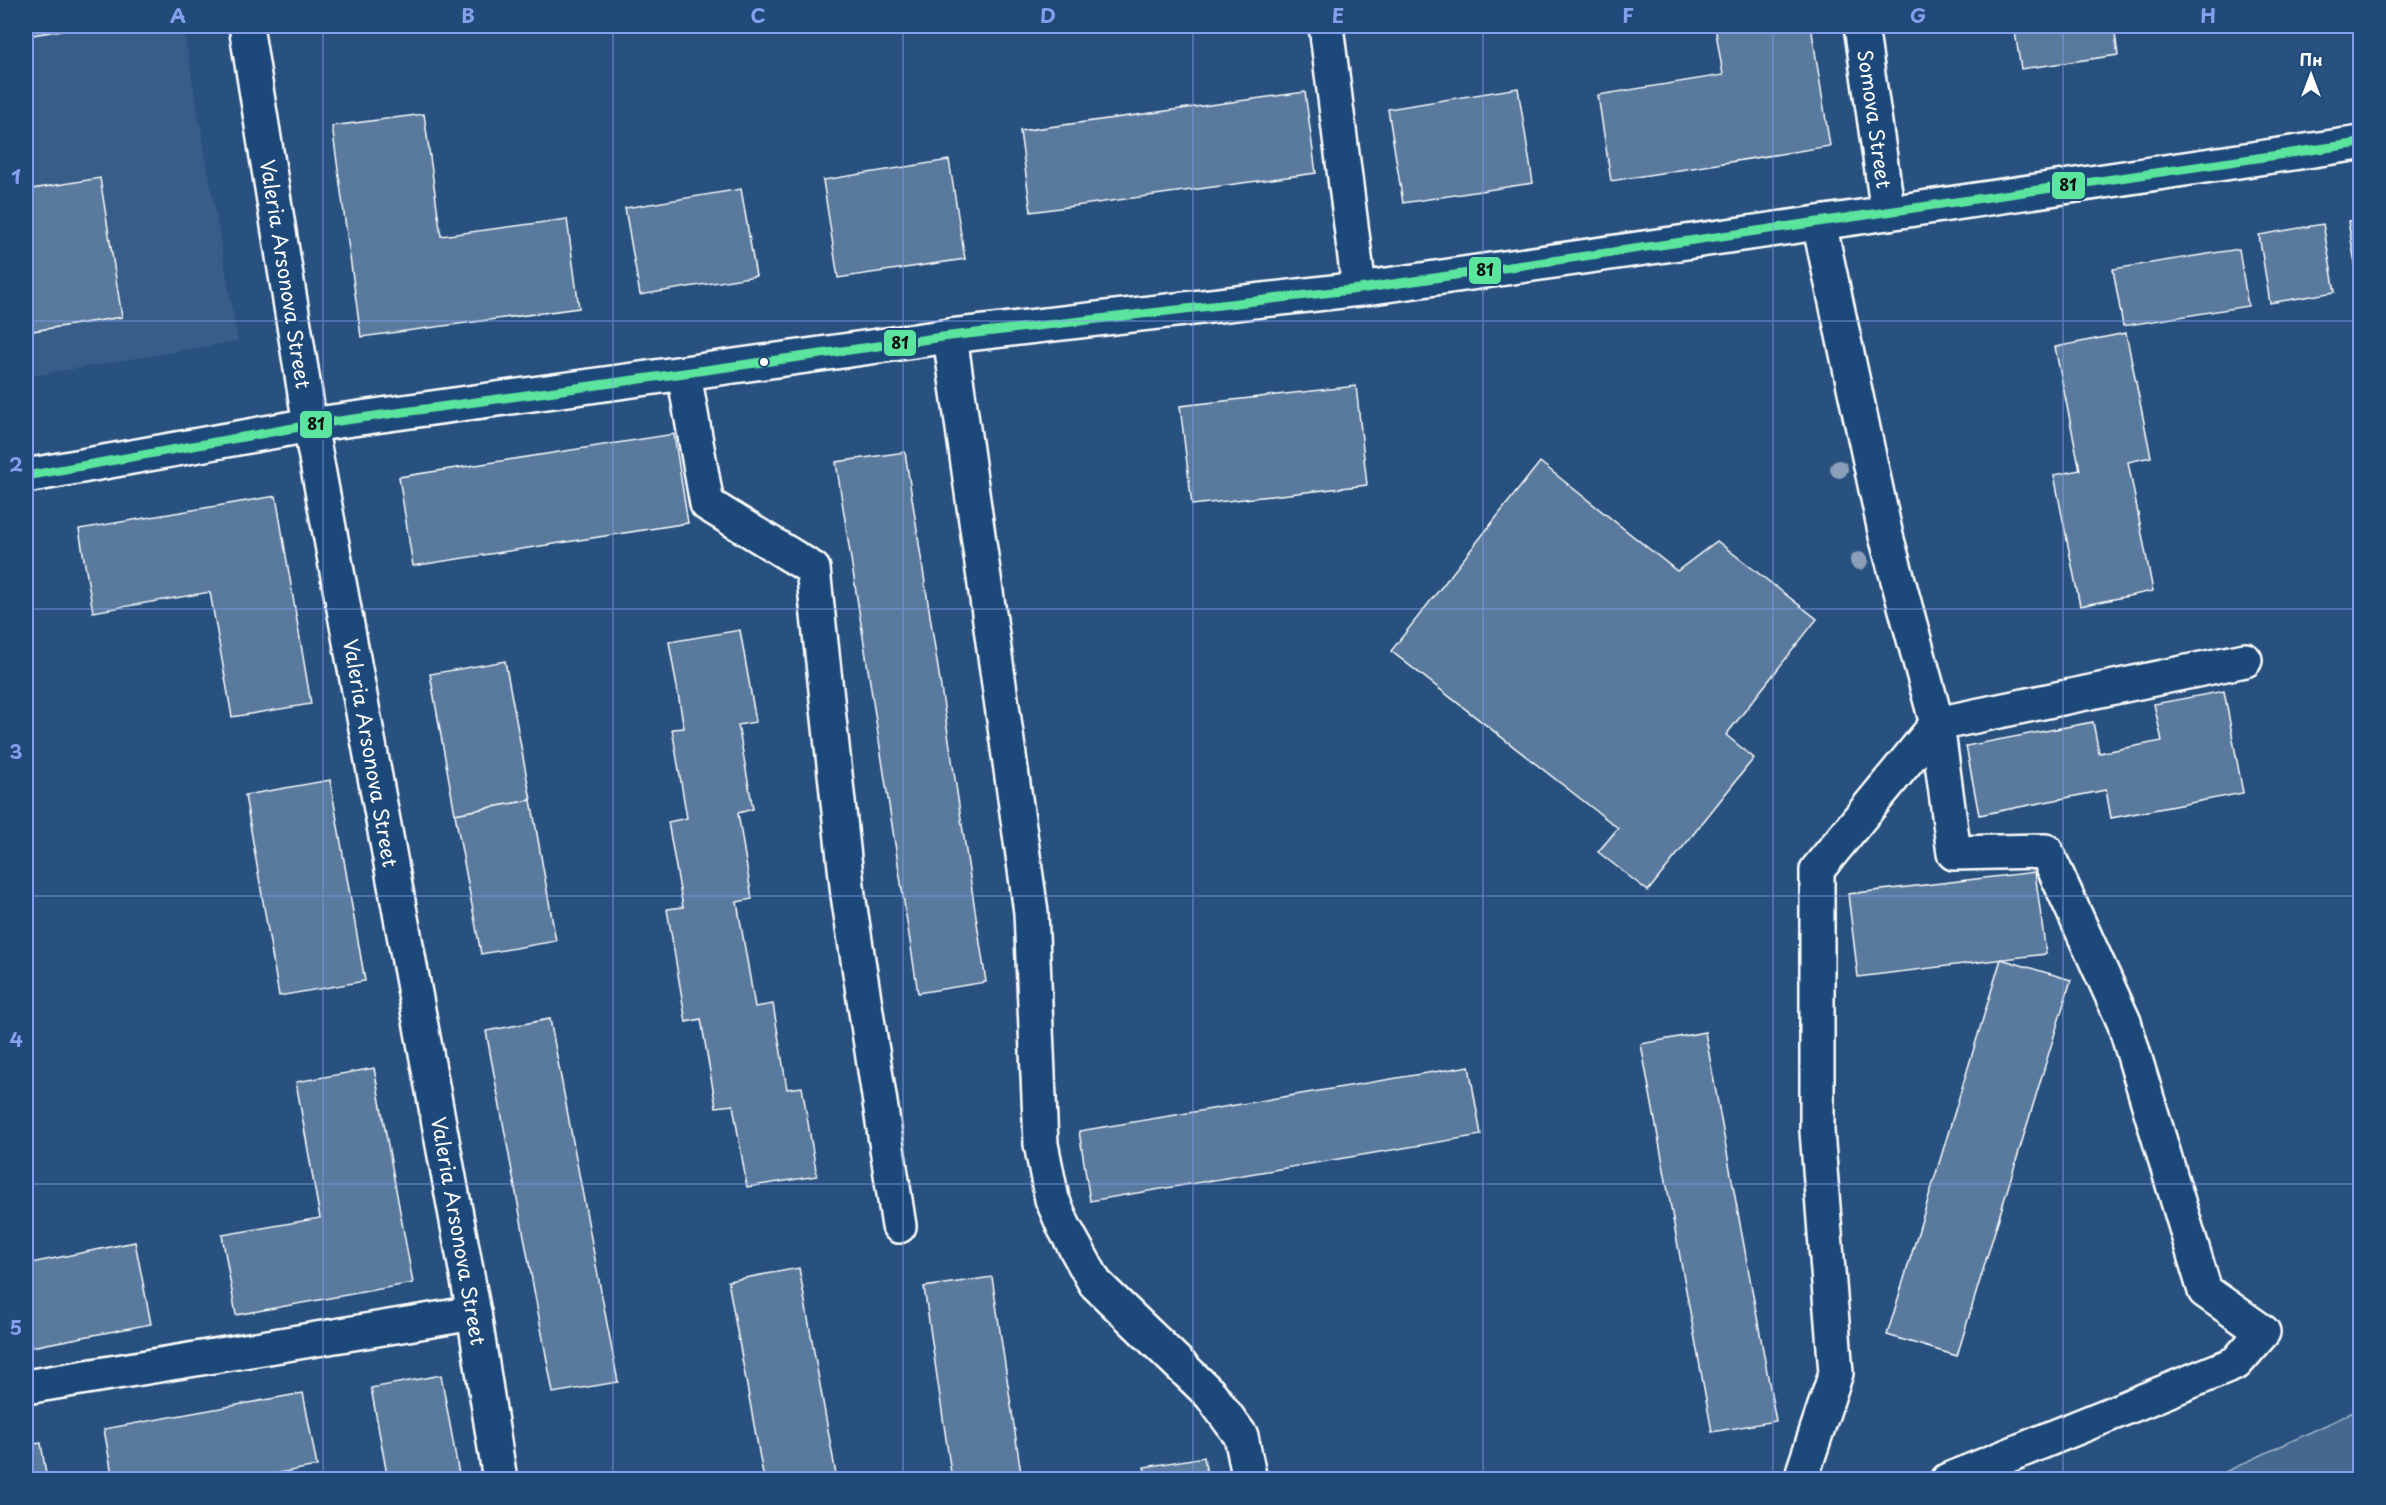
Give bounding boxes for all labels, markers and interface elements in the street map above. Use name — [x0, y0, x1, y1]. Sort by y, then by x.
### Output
text: A — [170, 0, 186, 30]
text: B — [461, 0, 475, 30]
text: C — [750, 0, 766, 30]
text: D — [1040, 0, 1056, 30]
text: E — [1332, 0, 1344, 30]
text: F — [1622, 0, 1634, 30]
text: G — [1910, 0, 1926, 30]
text: H — [2200, 0, 2216, 30]
north arrow — [2281, 45, 2341, 105]
text: Пн — [2299, 47, 2323, 71]
street label: Somova Street — [1850, 48, 1900, 190]
street label: Valeria Arsonova Street — [253, 157, 319, 391]
text: 1 — [11, 161, 21, 191]
line badge: 81 — [2051, 171, 2086, 200]
text: 81 — [2059, 172, 2077, 196]
line badge: 81 — [1468, 256, 1502, 285]
text: 81 — [1476, 257, 1494, 281]
line badge: 81 — [883, 329, 917, 357]
text: 81 — [891, 330, 909, 354]
unlabelled marker — [758, 356, 770, 368]
line badge: 81 — [299, 410, 333, 439]
text: 81 — [307, 411, 325, 435]
text: 2 — [9, 449, 23, 479]
street label: Valeria Arsonova Street — [336, 636, 406, 870]
text: 3 — [9, 736, 23, 766]
text: 4 — [9, 1024, 23, 1054]
street label: Valeria Arsonova Street — [424, 1114, 494, 1348]
text: 5 — [10, 1312, 22, 1342]

